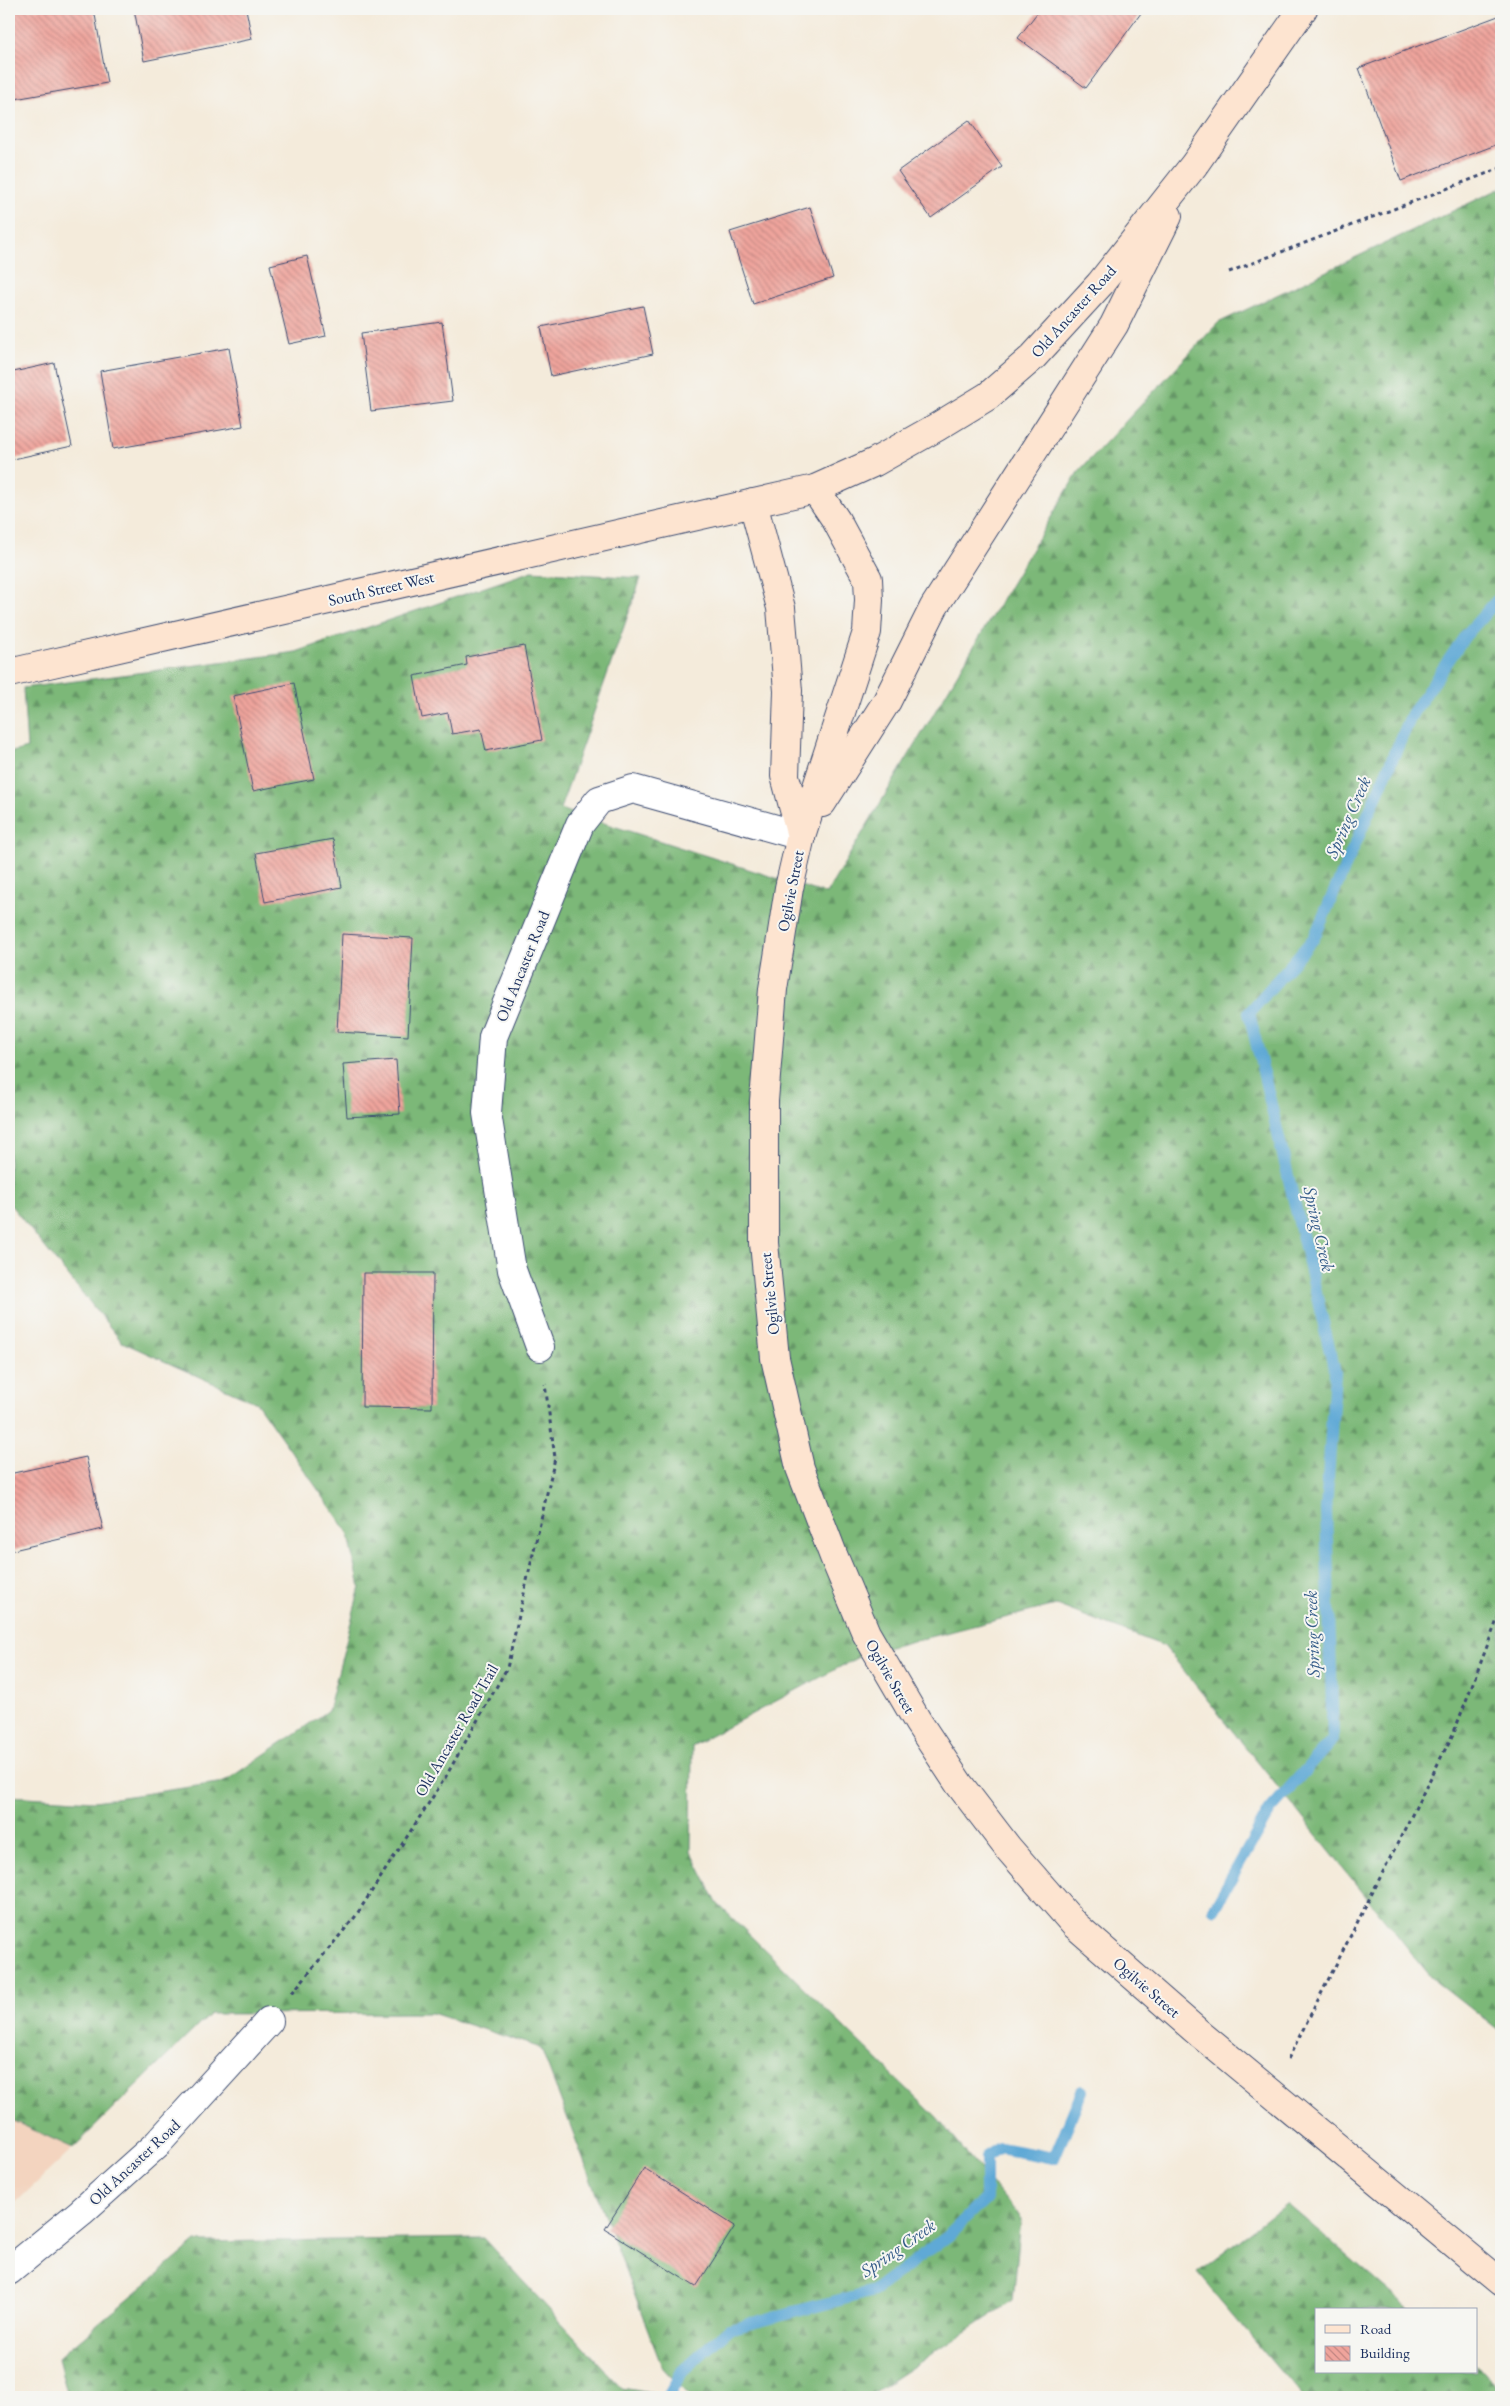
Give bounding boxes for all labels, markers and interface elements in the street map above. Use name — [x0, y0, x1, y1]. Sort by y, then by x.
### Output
street label: Old Ancaster Road — [1026, 260, 1121, 362]
street label: South Street West — [326, 566, 436, 611]
water label: Spring Creek — [1319, 772, 1377, 862]
street label: Ogilvie Street — [772, 849, 809, 934]
street label: Old Ancaster Road — [491, 907, 555, 1025]
water label: Spring Creek — [1297, 1183, 1340, 1274]
street label: Ogilvie Street — [755, 1252, 784, 1336]
water label: Spring Creek — [1298, 1590, 1326, 1679]
street label: Ogilvie Street — [861, 1635, 920, 1717]
street label: Old Ancaster Road Trail — [410, 1660, 503, 1800]
street label: Ogilvie Street — [1109, 1952, 1185, 2022]
street label: Old Ancaster Road — [84, 2114, 185, 2210]
water label: Spring Creek — [855, 2213, 940, 2283]
legend — [1315, 2308, 1478, 2374]
text: Road — [1360, 2319, 1392, 2338]
text: Building — [1360, 2343, 1410, 2362]

